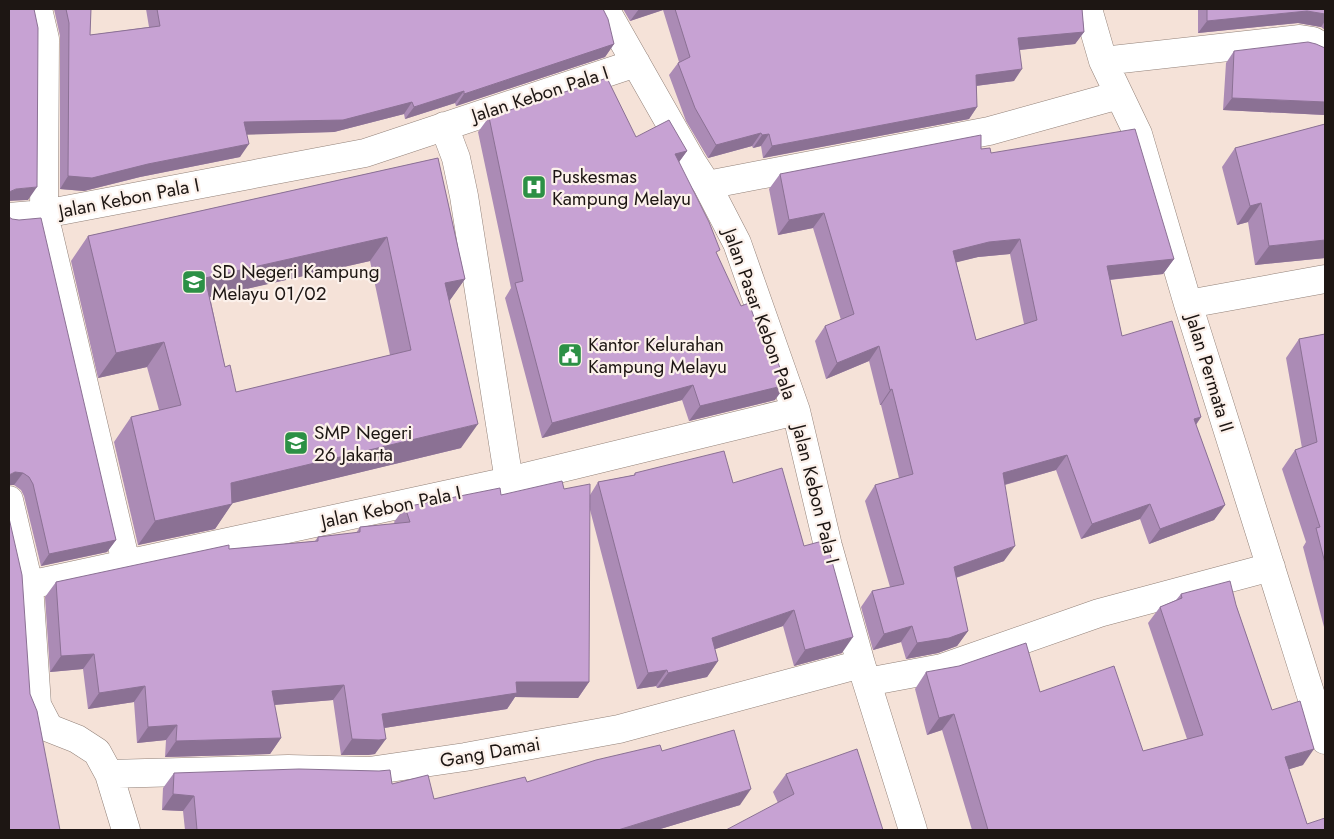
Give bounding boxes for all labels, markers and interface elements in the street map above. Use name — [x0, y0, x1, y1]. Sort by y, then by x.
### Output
street label: Jalan Kebon Pala I — [465, 59, 612, 130]
place label: Puskesmas Kampung Melayu — [552, 163, 691, 212]
street label: Jalan Kebon Pala I — [54, 171, 202, 225]
hospital icon: Puskesmas Kampung Melayu — [521, 174, 547, 200]
street label: Jalan Pasar Kebon Pala — [715, 222, 804, 403]
place label: SD Negeri Kampung Melayu 01/02 — [212, 258, 380, 307]
school or university icon: SD Negeri Kampung Melayu 01/02 — [181, 269, 207, 295]
street label: Jalan Permata II — [1178, 308, 1241, 435]
place label: Kantor Kelurahan Kampung Melayu — [588, 331, 727, 380]
public building icon: Kantor Kelurahan Kampung Melayu — [557, 342, 583, 368]
place label: SMP Negeri 26 Jakarta — [314, 419, 413, 468]
street label: Jalan Kebon Pala I — [785, 419, 846, 566]
school or university icon: SMP Negeri 26 Jakarta — [283, 430, 309, 456]
street label: Jalan Kebon Pala I — [316, 479, 464, 536]
street label: Gang Damai — [438, 730, 542, 774]

